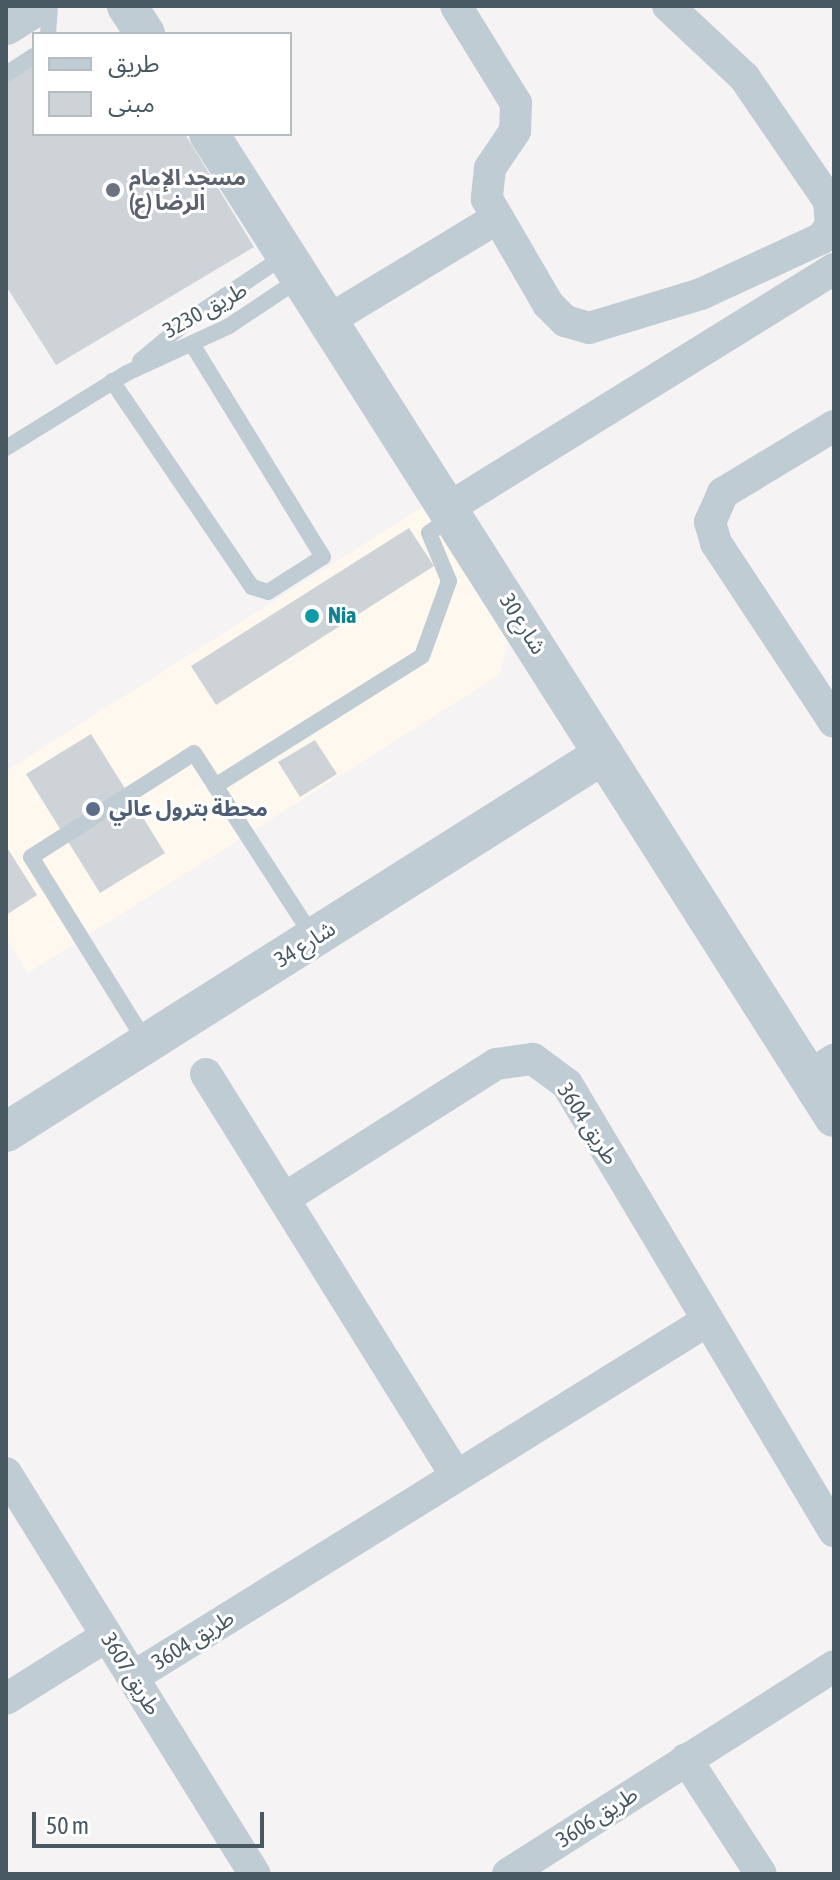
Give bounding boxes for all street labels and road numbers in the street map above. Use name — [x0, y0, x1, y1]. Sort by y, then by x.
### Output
street label: طريق 3230 — [159, 276, 251, 344]
street label: شارع 30 — [494, 589, 552, 659]
street label: شارع 34 — [270, 915, 340, 973]
street label: طريق 3604 — [552, 1078, 624, 1170]
street label: طريق 3604 — [147, 1605, 239, 1675]
street label: طريق 3607 — [96, 1628, 166, 1720]
street label: طريق 3606 — [551, 1781, 643, 1853]

